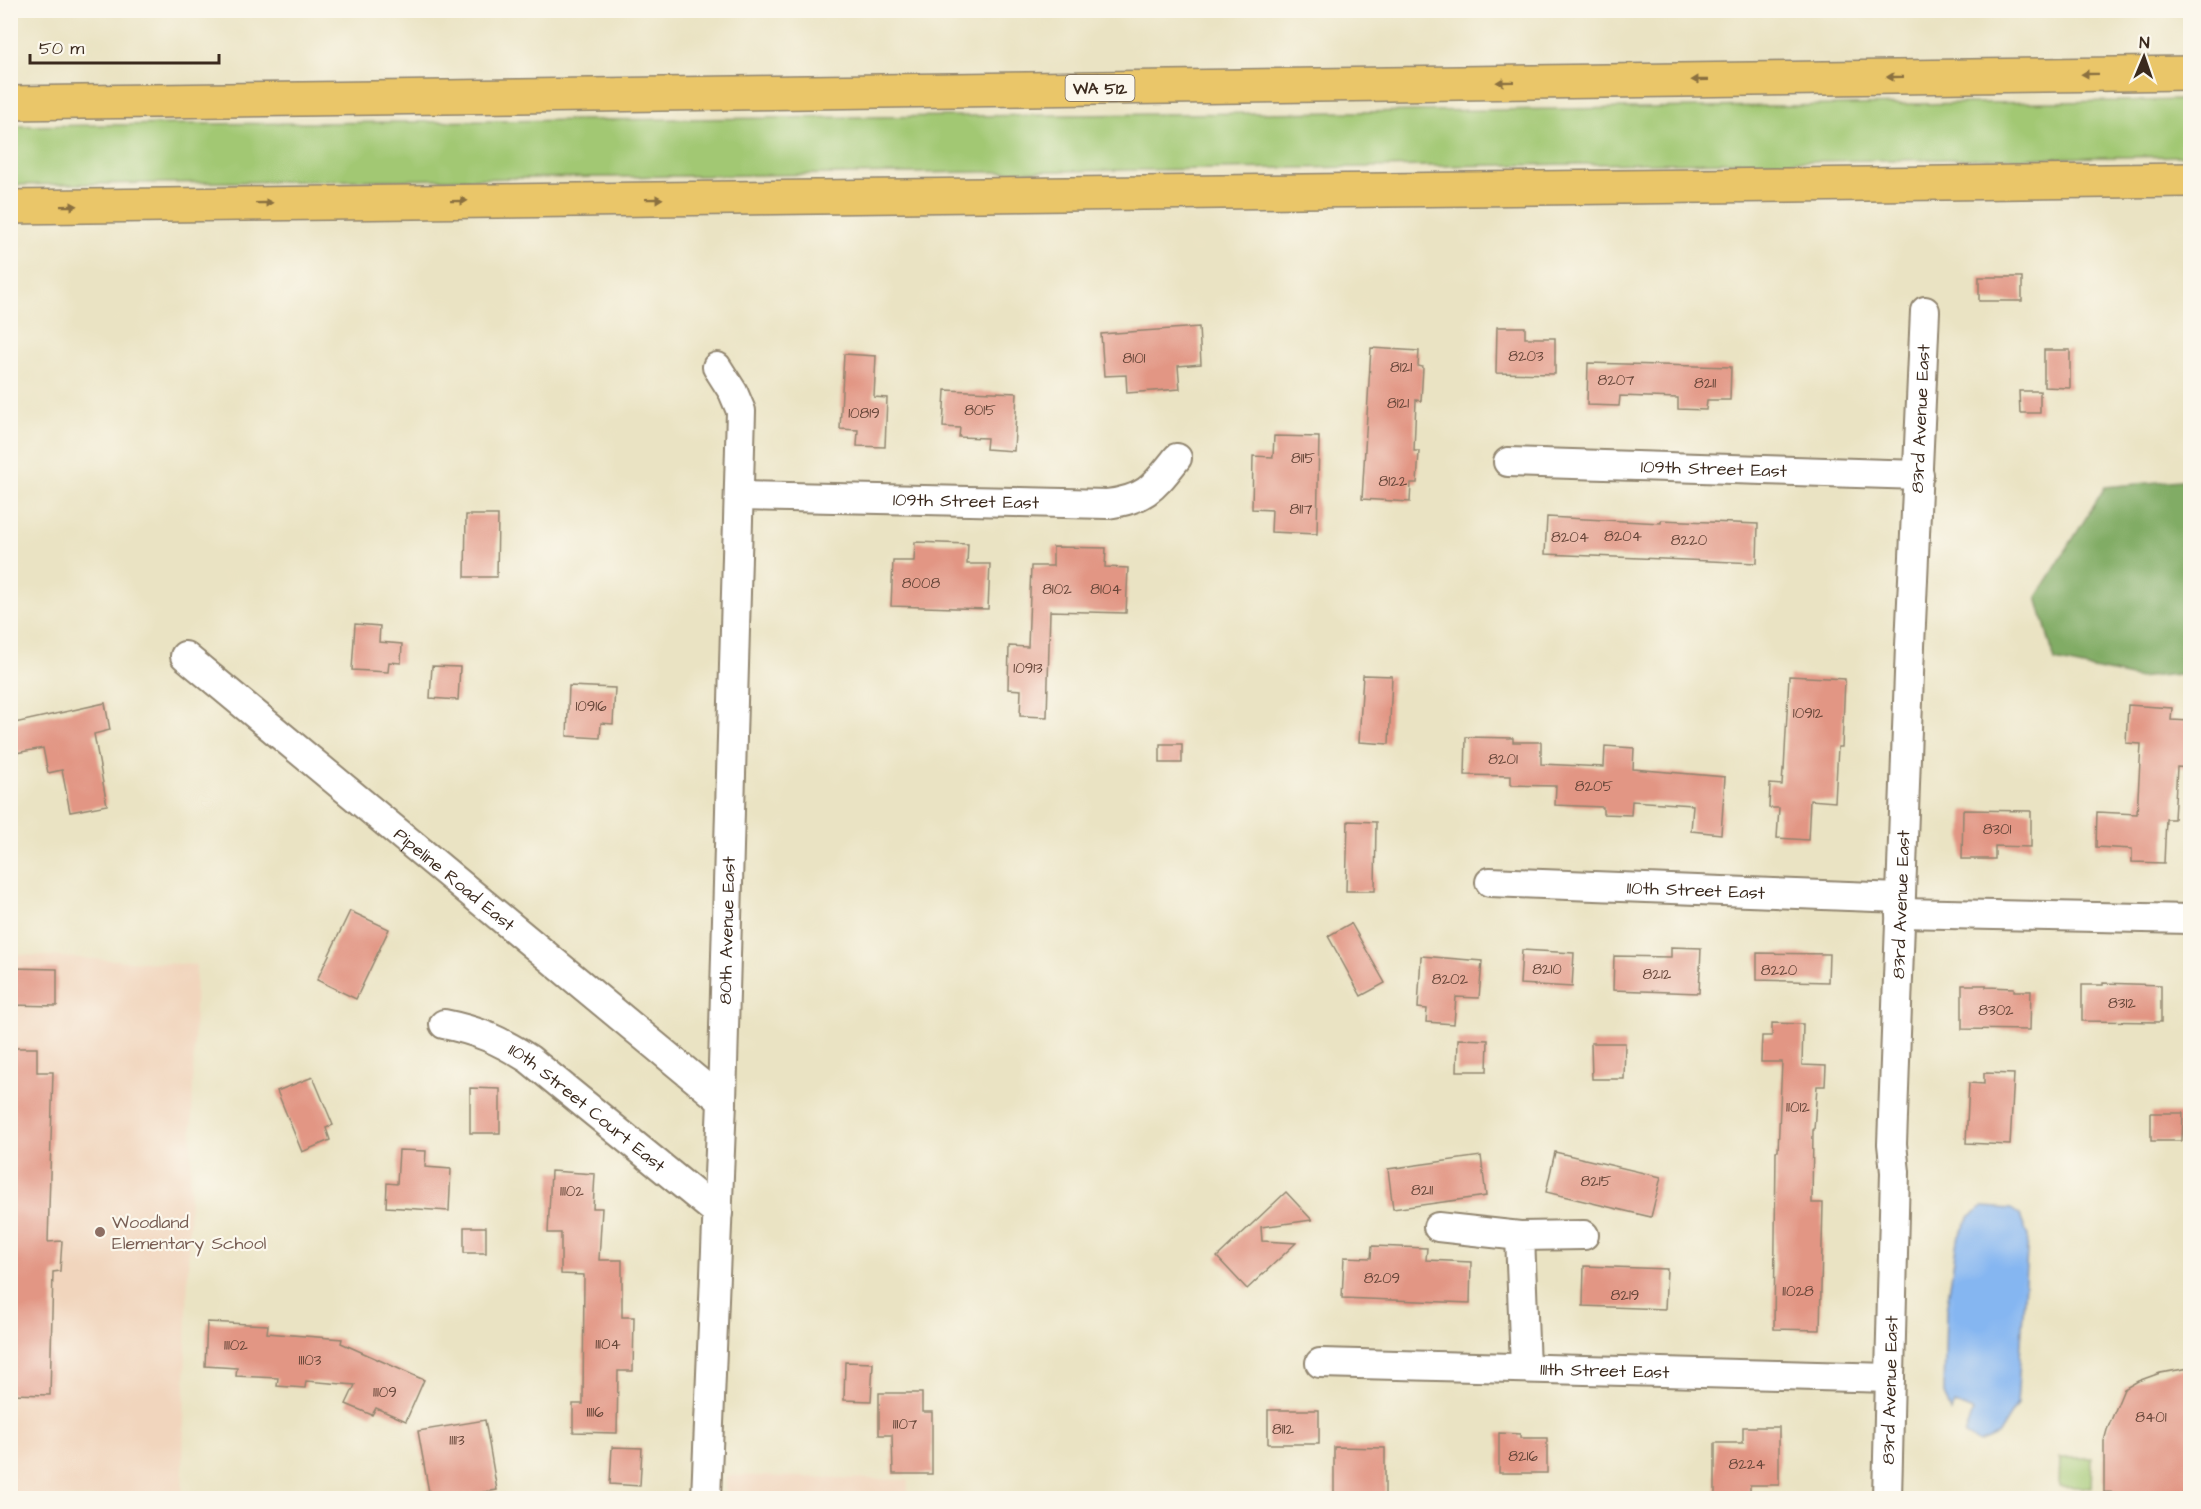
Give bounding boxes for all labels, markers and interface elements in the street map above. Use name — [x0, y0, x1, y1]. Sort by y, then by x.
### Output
scale bar — [30, 27, 219, 65]
north arrow — [2114, 27, 2174, 87]
text: N — [2139, 32, 2150, 54]
text: 50 m — [39, 36, 84, 61]
one-way arrow — [2081, 69, 2100, 79]
one-way arrow — [1886, 72, 1905, 82]
road number: WA 512 — [1066, 75, 1134, 101]
one-way arrow — [1691, 75, 1710, 84]
one-way arrow — [1496, 77, 1515, 87]
one-way arrow — [644, 194, 663, 204]
one-way arrow — [449, 196, 468, 206]
one-way arrow — [254, 199, 273, 208]
one-way arrow — [59, 201, 78, 211]
street label: 83rd Avenue East — [1905, 343, 1937, 494]
house number: 8203 — [1508, 346, 1544, 367]
house number: 8101 — [1122, 348, 1146, 369]
house number: 8121 — [1390, 357, 1412, 378]
house number: 8207 — [1597, 370, 1635, 391]
house number: 8211 — [1694, 373, 1716, 394]
house number: 8121 — [1387, 393, 1409, 414]
house number: 8015 — [964, 400, 996, 421]
house number: 10819 — [848, 403, 880, 424]
house number: 8115 — [1291, 448, 1315, 469]
street label: 109th Street East — [1640, 454, 1788, 484]
house number: 8122 — [1379, 471, 1408, 492]
street label: 109th Street East — [893, 487, 1040, 516]
house number: 8117 — [1290, 499, 1312, 520]
house number: 8204 — [1604, 526, 1642, 547]
house number: 8204 — [1551, 527, 1589, 548]
house number: 8220 — [1671, 530, 1708, 551]
house number: 8008 — [902, 573, 940, 594]
house number: 8102 — [1042, 579, 1072, 600]
house number: 8104 — [1090, 579, 1122, 600]
house number: 10913 — [1013, 658, 1043, 679]
house number: 10916 — [575, 696, 607, 717]
house number: 10912 — [1793, 703, 1824, 724]
house number: 8201 — [1488, 749, 1518, 770]
house number: 8205 — [1575, 776, 1614, 797]
house number: 8301 — [1983, 819, 2011, 840]
street label: Pipeline Road East — [388, 822, 521, 938]
street label: 83rd Avenue East — [1886, 829, 1916, 979]
street label: 80th Avenue East — [713, 855, 742, 1005]
street label: 110th Street East — [1626, 875, 1766, 906]
house number: 8210 — [1532, 959, 1562, 980]
house number: 8220 — [1761, 960, 1798, 981]
house number: 8212 — [1643, 964, 1672, 985]
house number: 8202 — [1432, 969, 1469, 990]
house number: 8312 — [2108, 993, 2136, 1014]
house number: 8302 — [1978, 1000, 2014, 1021]
street label: 110th Street Court East — [504, 1037, 671, 1179]
house number: 11012 — [1786, 1097, 1810, 1118]
house number: 8215 — [1581, 1171, 1612, 1192]
house number: 8211 — [1411, 1180, 1433, 1201]
house number: 11102 — [560, 1181, 584, 1202]
place label: Woodland Elementary School — [112, 1210, 267, 1257]
marker: Woodland Elementary School — [93, 1225, 107, 1239]
house number: 8209 — [1364, 1268, 1400, 1289]
house number: 11028 — [1782, 1281, 1814, 1302]
house number: 8219 — [1611, 1285, 1639, 1306]
street label: 83rd Avenue East — [1876, 1314, 1904, 1465]
house number: 11104 — [595, 1334, 621, 1355]
house number: 11102 — [224, 1335, 248, 1356]
house number: 11103 — [299, 1350, 322, 1371]
street label: 111th Street East — [1540, 1357, 1671, 1385]
house number: 11109 — [373, 1382, 397, 1403]
house number: 11116 — [586, 1402, 604, 1423]
house number: 8401 — [2135, 1407, 2167, 1428]
house number: 11107 — [893, 1414, 917, 1435]
house number: 8112 — [1272, 1419, 1294, 1440]
house number: 11113 — [449, 1430, 465, 1451]
house number: 8216 — [1508, 1446, 1538, 1467]
house number: 8224 — [1728, 1454, 1766, 1475]

